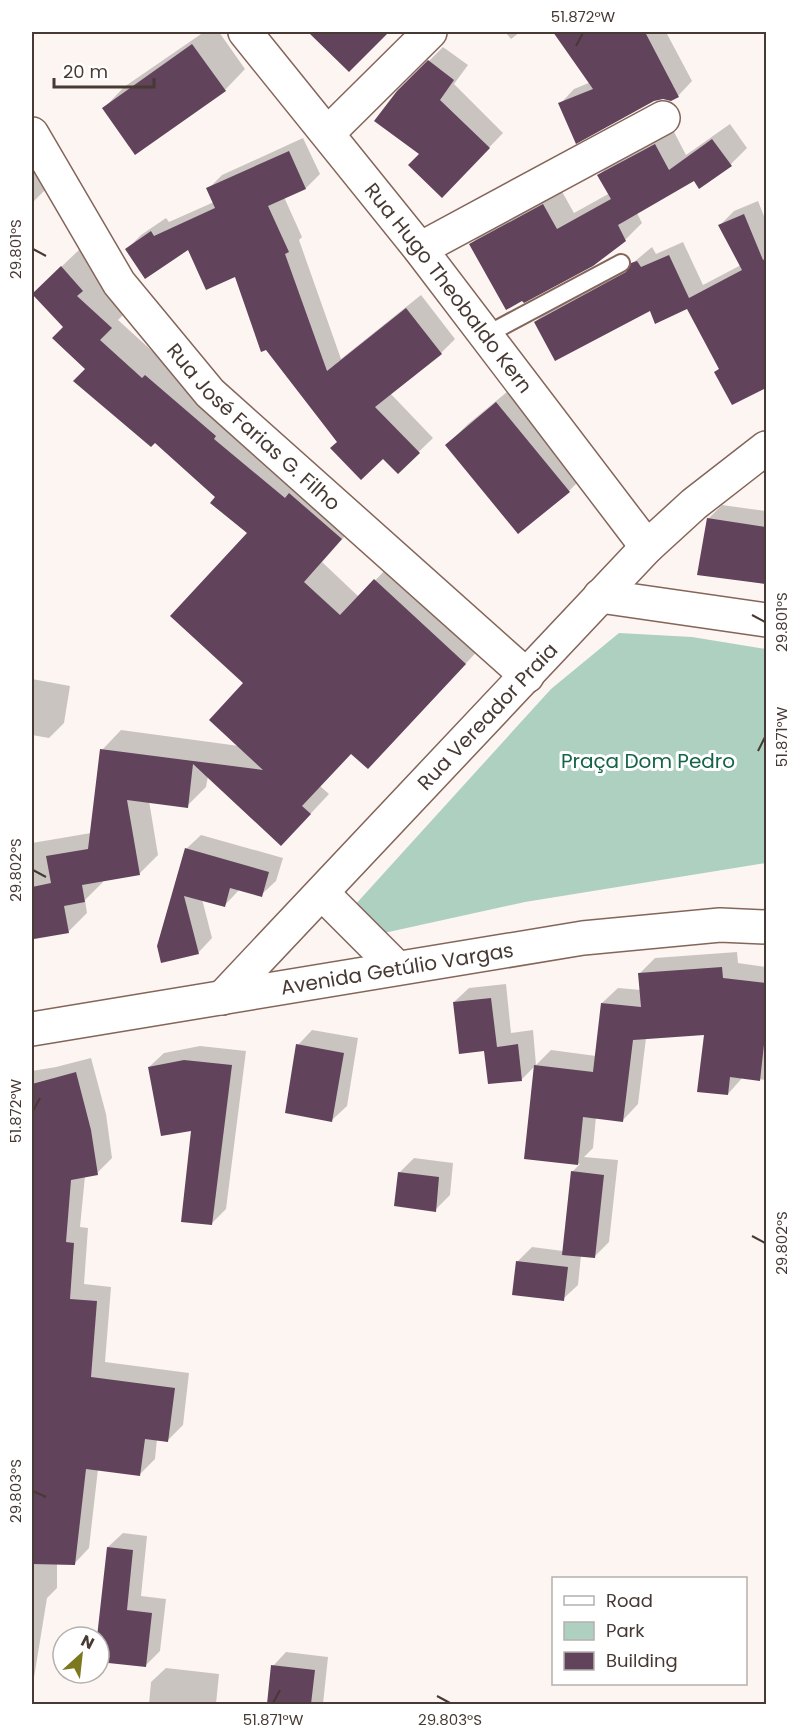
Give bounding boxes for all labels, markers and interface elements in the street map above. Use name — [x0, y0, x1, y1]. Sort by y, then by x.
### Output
text: 51.872°W — [551, 6, 616, 27]
scale bar — [54, 51, 154, 89]
text: 20 m — [63, 59, 108, 84]
street label: Rua Hugo Theobaldo Kern — [358, 177, 539, 399]
text: 29.801°S — [5, 219, 26, 279]
street label: Rua José Farias G. Filho — [160, 337, 346, 517]
text: 29.801°S — [771, 592, 792, 652]
street label: Rua Vereador Praia — [411, 636, 564, 796]
text: 51.871°W — [771, 706, 792, 767]
park label: Praça Dom Pedro — [561, 747, 735, 775]
text: 29.802°S — [5, 838, 26, 902]
street label: Avenida Getúlio Vargas — [279, 936, 515, 1002]
text: 51.872°W — [5, 1078, 26, 1143]
text: 29.802°S — [771, 1211, 792, 1275]
text: 29.803°S — [5, 1459, 26, 1523]
legend — [552, 1577, 747, 1685]
text: Road — [606, 1588, 653, 1613]
text: Park — [606, 1618, 645, 1643]
north arrow — [51, 1625, 111, 1685]
text: N — [77, 1629, 98, 1655]
text: Building — [606, 1648, 678, 1673]
text: 51.871°W — [243, 1709, 304, 1730]
text: 29.803°S — [418, 1709, 482, 1730]

